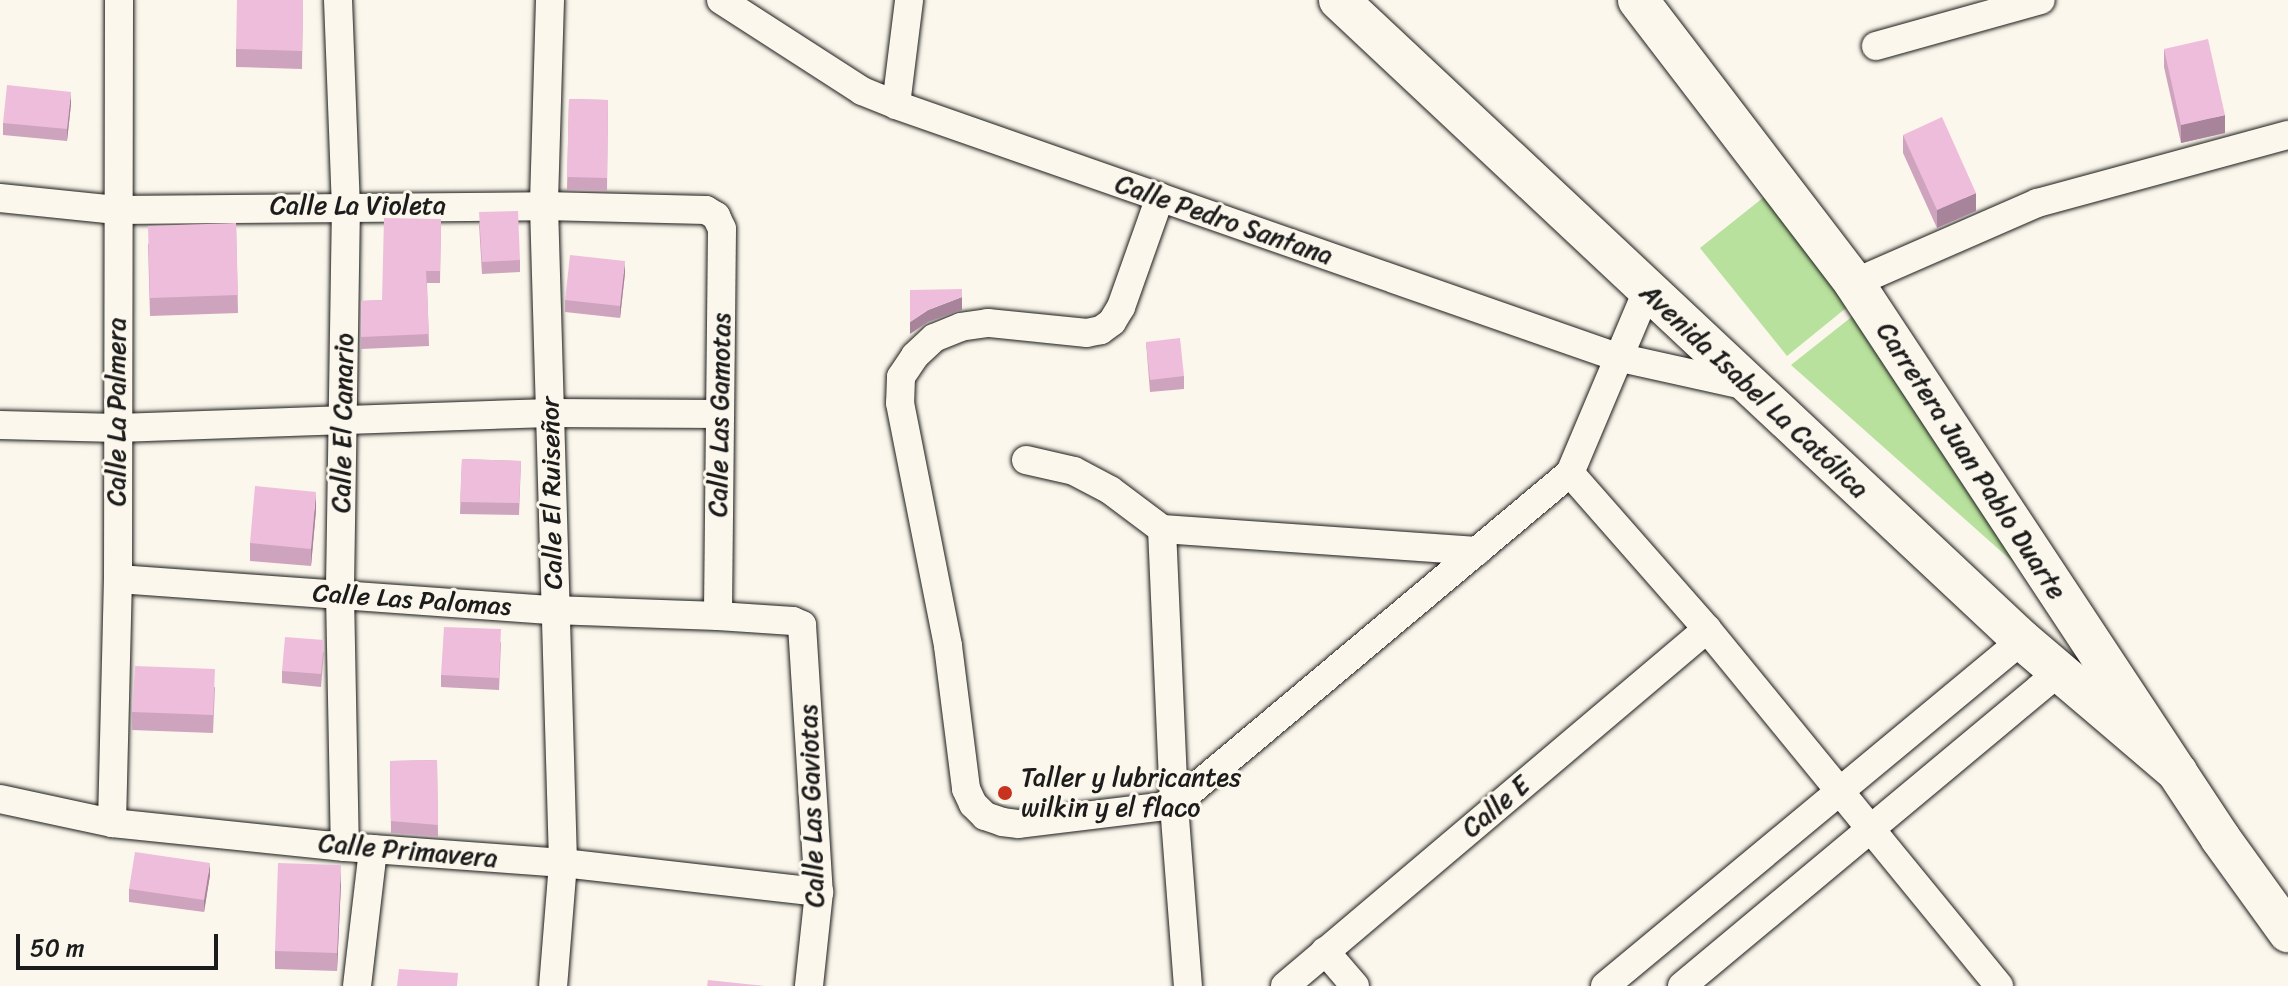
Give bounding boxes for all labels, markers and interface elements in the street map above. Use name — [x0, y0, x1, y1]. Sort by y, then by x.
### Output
street label: Calle Pedro Santana — [1109, 167, 1339, 273]
street label: Calle La Violeta — [270, 190, 446, 222]
street label: Avenida Isabel La Católica — [1634, 277, 1874, 505]
street label: Calle Las Gamotas — [703, 312, 737, 518]
street label: Carretera Juan Pablo Duarte — [1869, 316, 2073, 606]
street label: Calle La Palmera — [101, 317, 133, 507]
street label: Calle El Canario — [326, 333, 360, 513]
street label: Calle El Ruiseñor — [535, 397, 569, 589]
street label: Calle Las Palomas — [311, 577, 513, 623]
street label: Calle Las Gaviotas — [793, 703, 831, 909]
place label: Taller y lubricantes wilkin y el flaco — [1021, 762, 1241, 824]
street label: Calle E — [1456, 770, 1536, 844]
marker: Taller y lubricantes wilkin y el flaco — [996, 784, 1014, 802]
street label: Calle Primavera — [317, 828, 499, 874]
scale bar — [20, 918, 222, 968]
text: 50 m — [30, 927, 85, 969]

